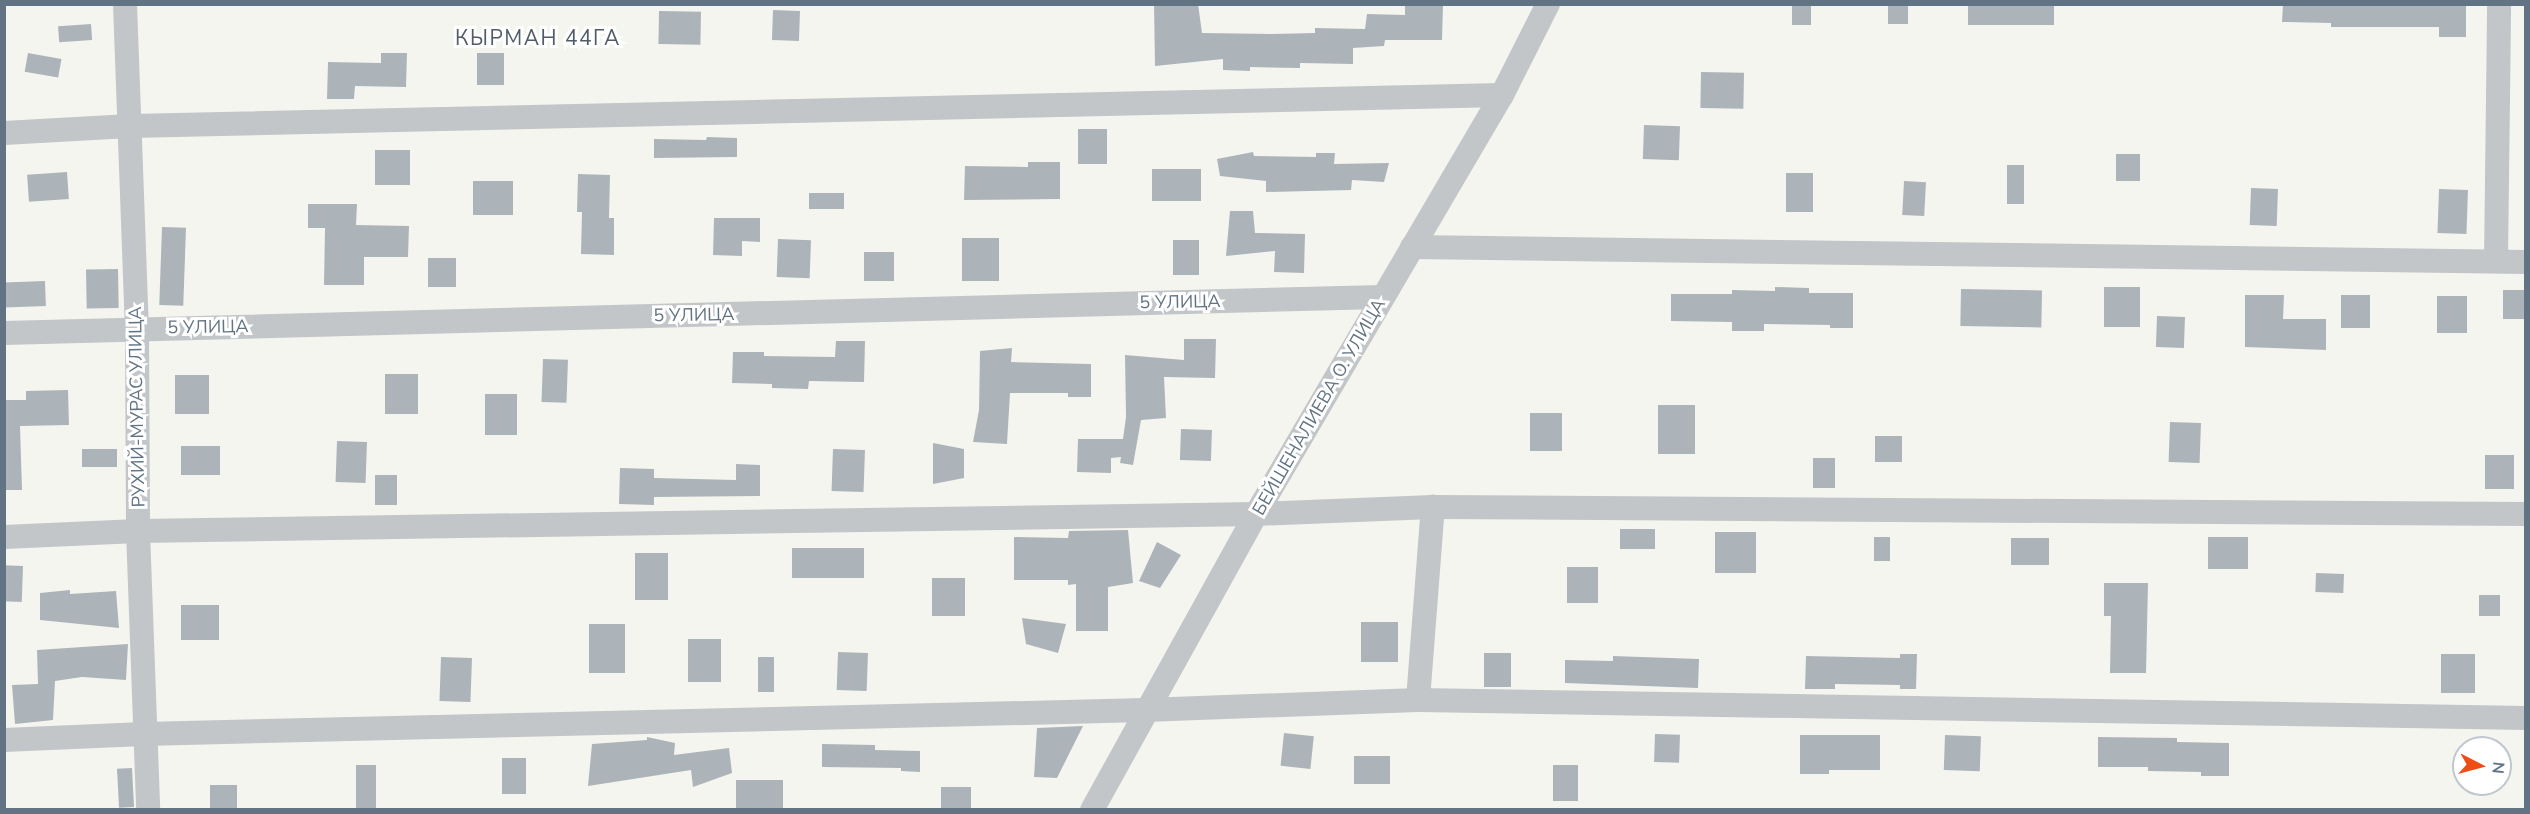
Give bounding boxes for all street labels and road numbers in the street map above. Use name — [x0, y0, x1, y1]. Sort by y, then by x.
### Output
street label: 5 УЛИЦА — [1139, 290, 1221, 314]
street label: БЕЙШЕНАЛИЕВА О. УЛИЦА — [1248, 295, 1390, 519]
street label: 5 УЛИЦА — [653, 303, 735, 327]
street label: РУХИЙ-МУРАС УЛИЦА — [124, 306, 150, 508]
street label: 5 УЛИЦА — [167, 315, 249, 339]

